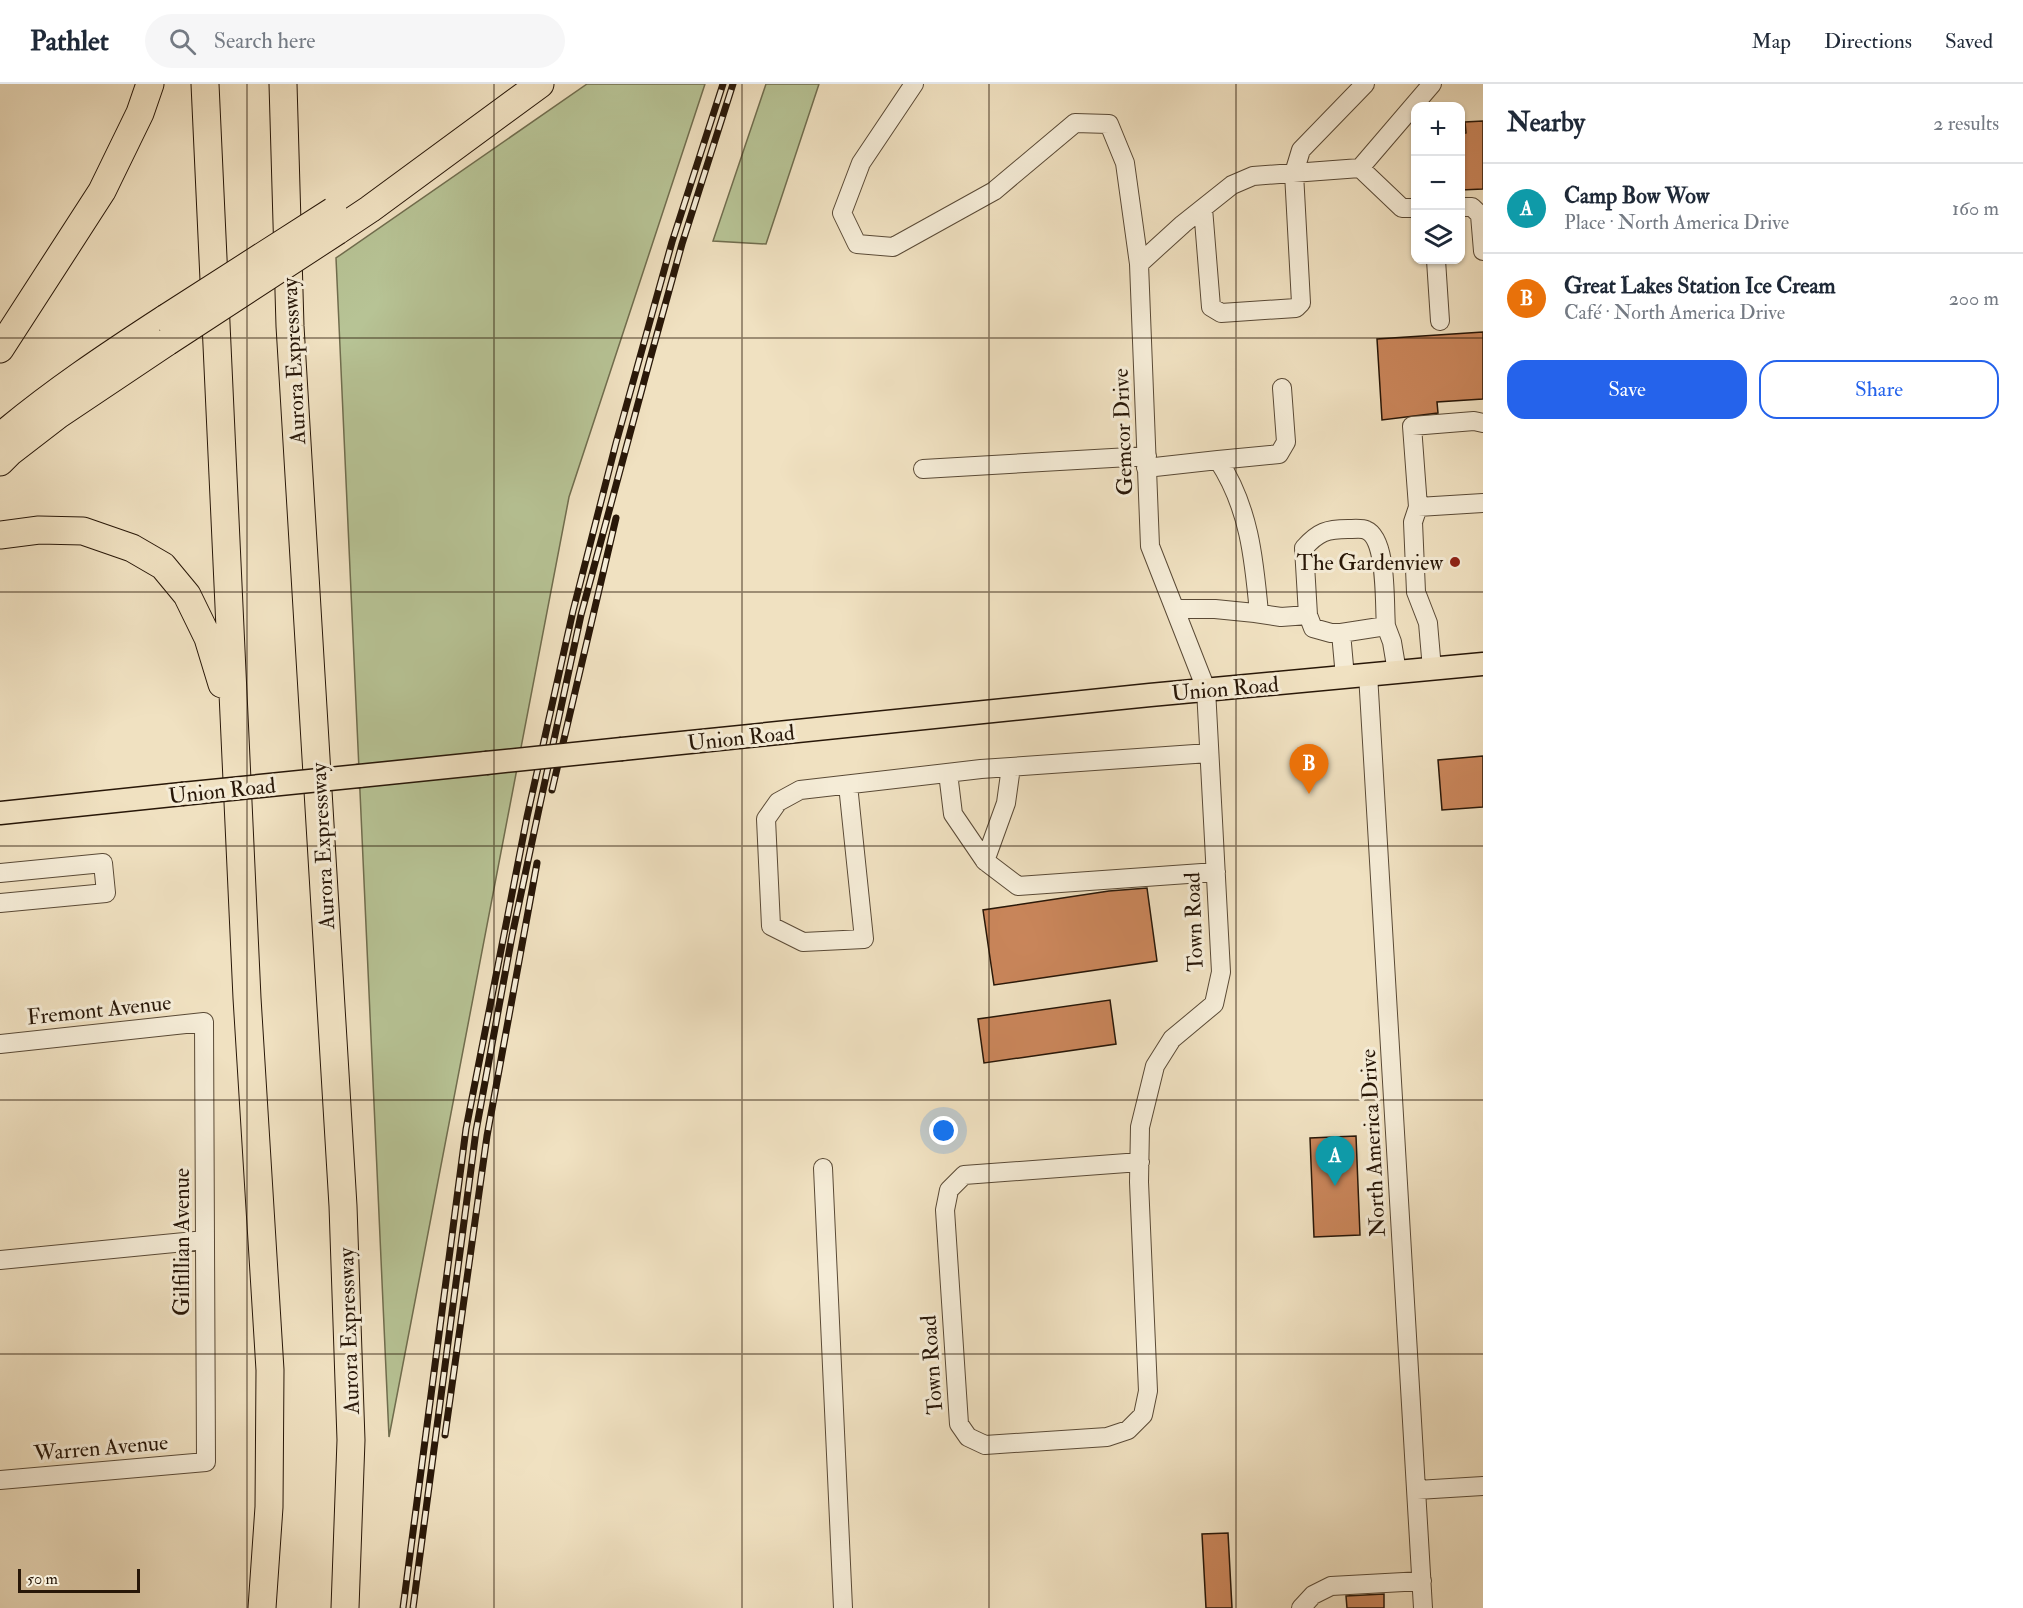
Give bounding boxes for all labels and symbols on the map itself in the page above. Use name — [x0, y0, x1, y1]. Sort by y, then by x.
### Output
street label: Aurora Expressway — [276, 277, 313, 446]
street label: Gemcor Drive — [1107, 368, 1139, 496]
place label: The Gardenview — [1297, 549, 1443, 577]
marker: The Gardenview — [1448, 555, 1462, 569]
street label: Union Road — [1170, 670, 1280, 708]
street label: Union Road — [686, 718, 796, 758]
pin: B — [1290, 744, 1328, 794]
street label: Aurora Expressway — [305, 762, 342, 931]
street label: Union Road — [167, 771, 277, 811]
street label: Town Road — [1178, 872, 1210, 972]
street label: Fremont Avenue — [26, 989, 173, 1031]
street label: North America Drive — [1354, 1048, 1392, 1238]
your location — [929, 1116, 958, 1145]
pin: A — [1316, 1136, 1354, 1186]
street label: Gilfillian Avenue — [168, 1168, 196, 1316]
street label: Aurora Expressway — [332, 1247, 367, 1416]
street label: Town Road — [915, 1314, 949, 1416]
street label: Warren Avenue — [32, 1428, 169, 1468]
scale bar — [18, 1566, 140, 1594]

